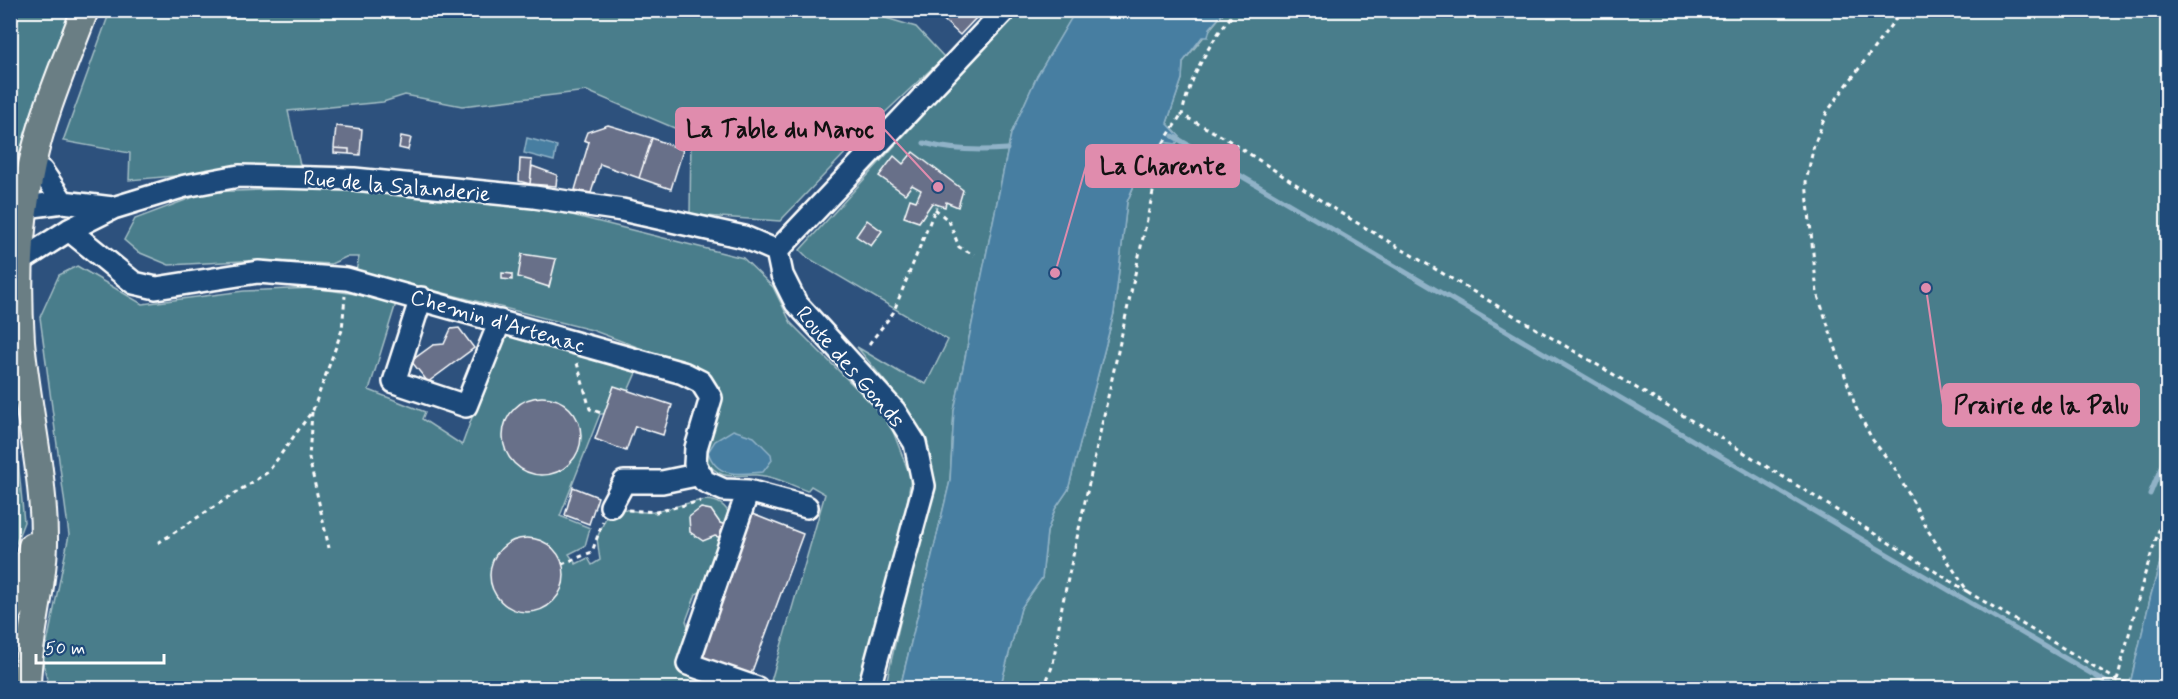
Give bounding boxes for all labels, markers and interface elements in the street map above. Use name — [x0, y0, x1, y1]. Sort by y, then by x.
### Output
callout: La Table du Maroc — [676, 108, 884, 150]
text: La Table du Maroc — [686, 115, 874, 146]
callout: La Charente — [1086, 145, 1239, 187]
text: La Charente — [1100, 152, 1226, 183]
street label: Rue de la Salanderie — [302, 165, 492, 209]
street label: Chemin d'Artenac — [407, 284, 588, 360]
street label: Route des Gonds — [789, 301, 910, 434]
callout: Prairie de la Palu — [1943, 384, 2139, 426]
text: Prairie de la Palu — [1953, 391, 2129, 422]
scale bar — [36, 627, 164, 665]
text: 50 m — [45, 637, 85, 661]

